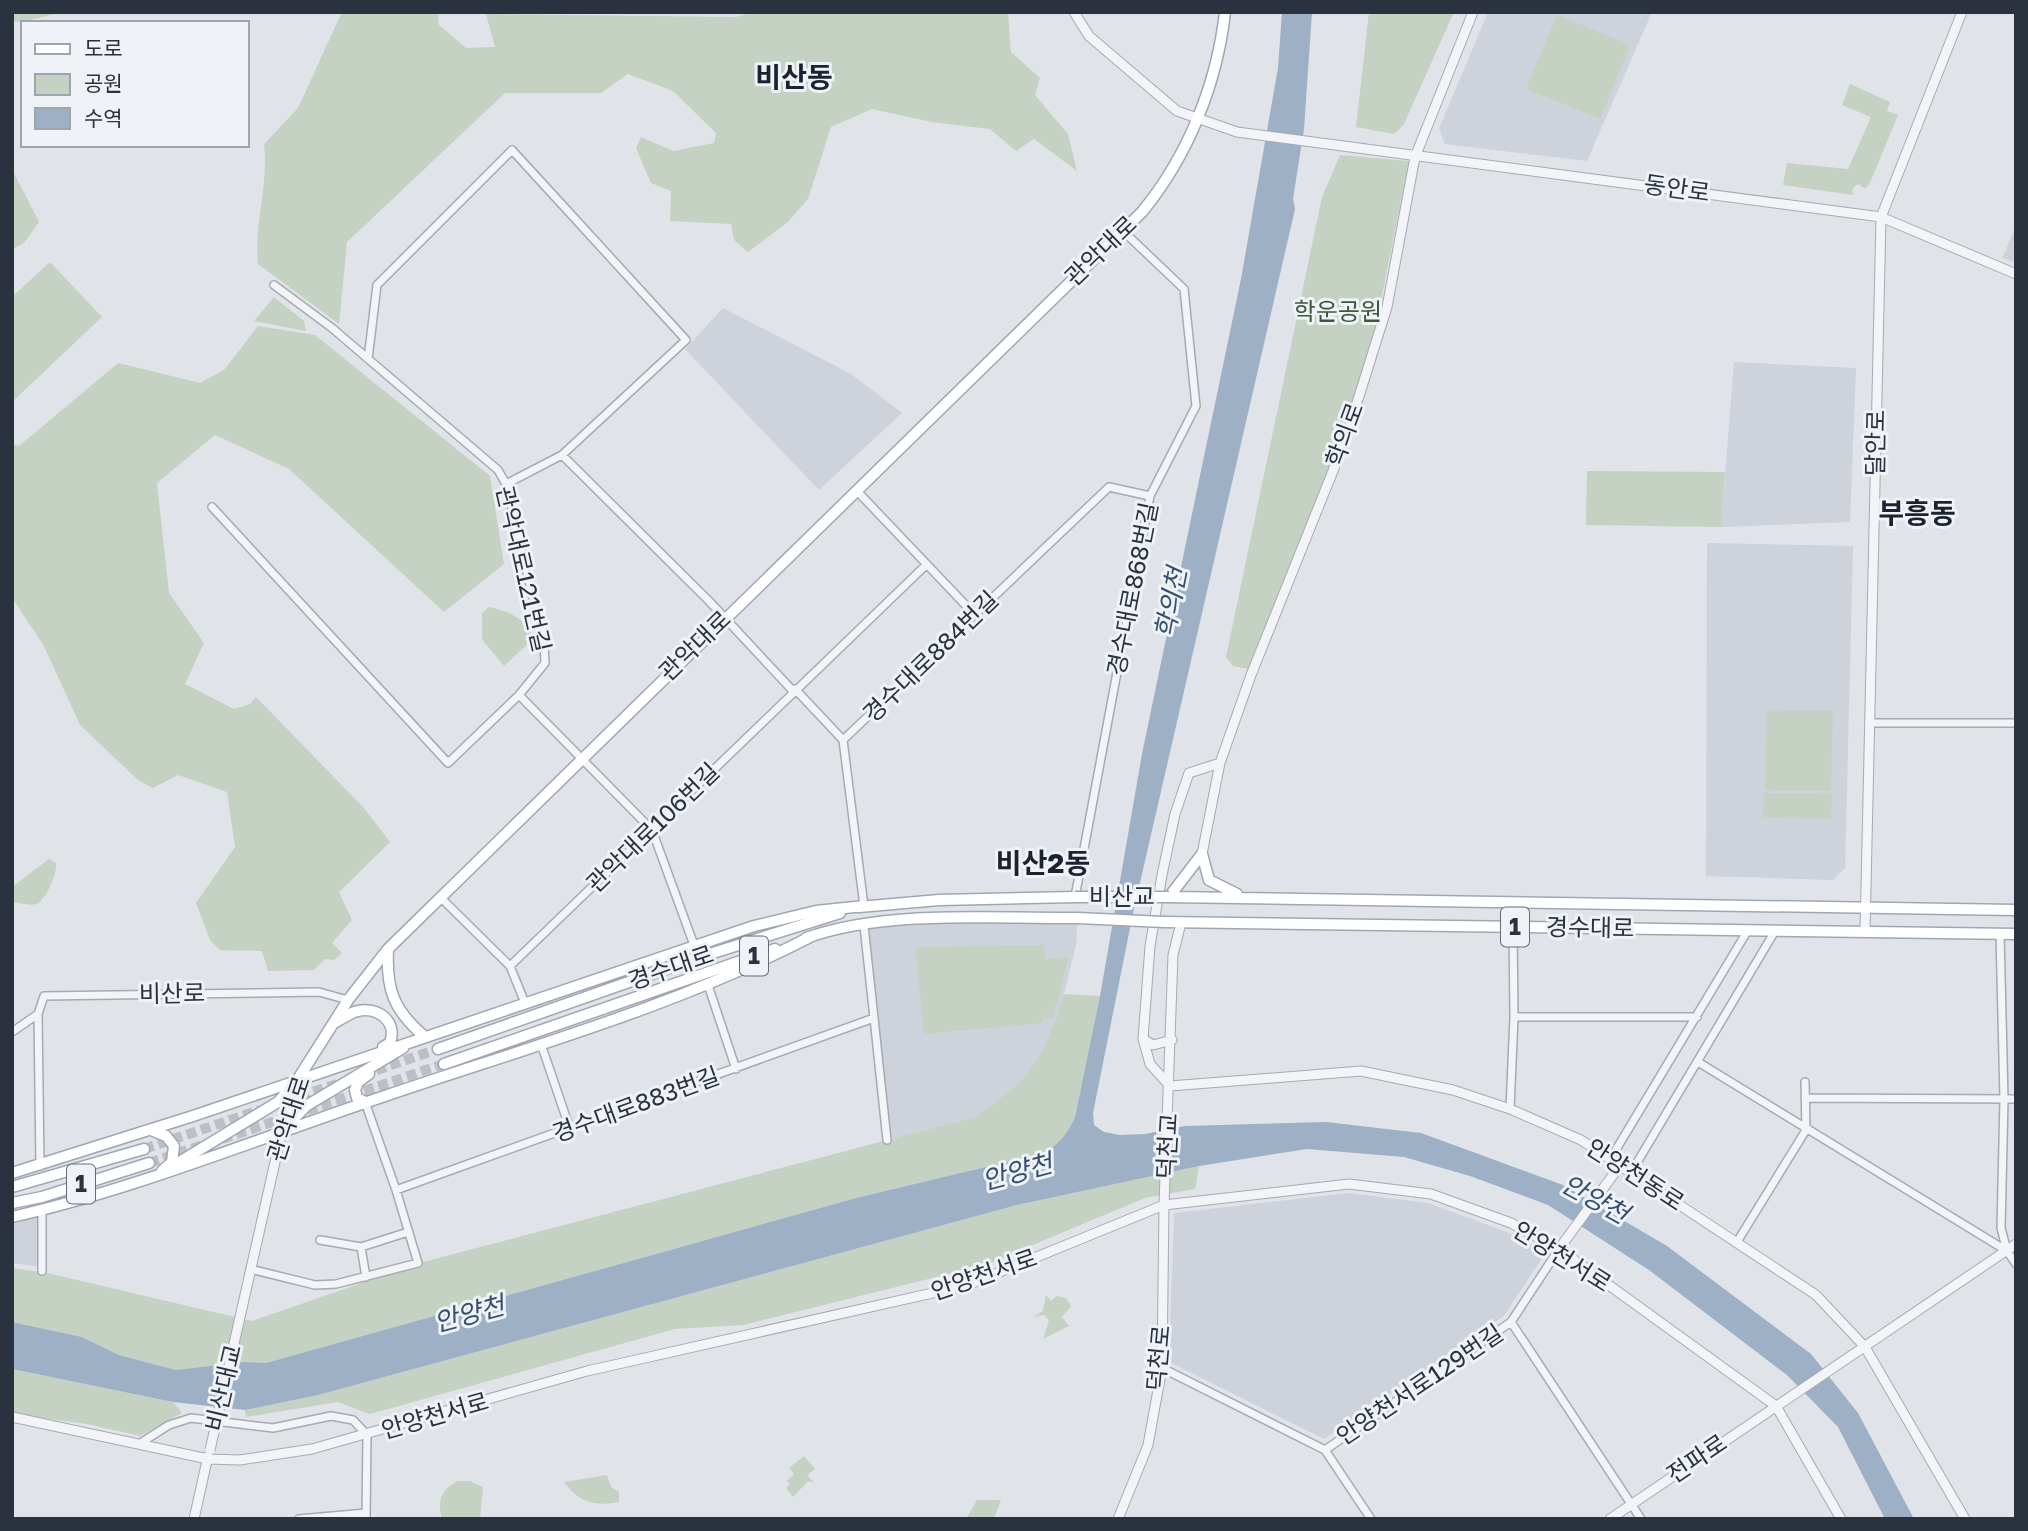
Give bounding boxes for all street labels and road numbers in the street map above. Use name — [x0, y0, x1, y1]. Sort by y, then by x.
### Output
street label: 동안로 — [1642, 169, 1712, 206]
street label: 관악대로 — [1058, 209, 1142, 291]
street label: 학의로 — [1319, 398, 1369, 471]
street label: 달안로 — [1859, 410, 1890, 476]
street label: 관악대로121번길 — [491, 483, 558, 655]
street label: 경수대로868번길 — [1100, 499, 1163, 678]
street label: 경수대로884번길 — [856, 584, 1003, 728]
street label: 관악대로 — [652, 604, 736, 686]
street label: 관악대로106번길 — [579, 756, 724, 898]
street label: 비산교 — [1089, 881, 1155, 910]
road number: 1 — [1501, 908, 1529, 946]
street label: 경수대로 — [1546, 911, 1634, 942]
road number: 1 — [740, 937, 768, 976]
street label: 경수대로 — [624, 938, 717, 995]
street label: 비산로 — [139, 977, 205, 1008]
street label: 경수대로883번길 — [548, 1060, 723, 1147]
street label: 관악대로 — [260, 1072, 315, 1165]
street label: 덕천교 — [1150, 1112, 1183, 1180]
street label: 안양천동로 — [1581, 1133, 1689, 1217]
road number: 1 — [67, 1164, 95, 1204]
street label: 안양천서로 — [1508, 1214, 1617, 1297]
street label: 안양천서로 — [927, 1242, 1040, 1305]
street label: 안양천서로129번길 — [1330, 1317, 1508, 1450]
street label: 덕천로 — [1140, 1324, 1175, 1392]
street label: 비산대교 — [198, 1341, 247, 1434]
street label: 안양천서로 — [378, 1385, 492, 1444]
street label: 전파로 — [1661, 1427, 1732, 1488]

